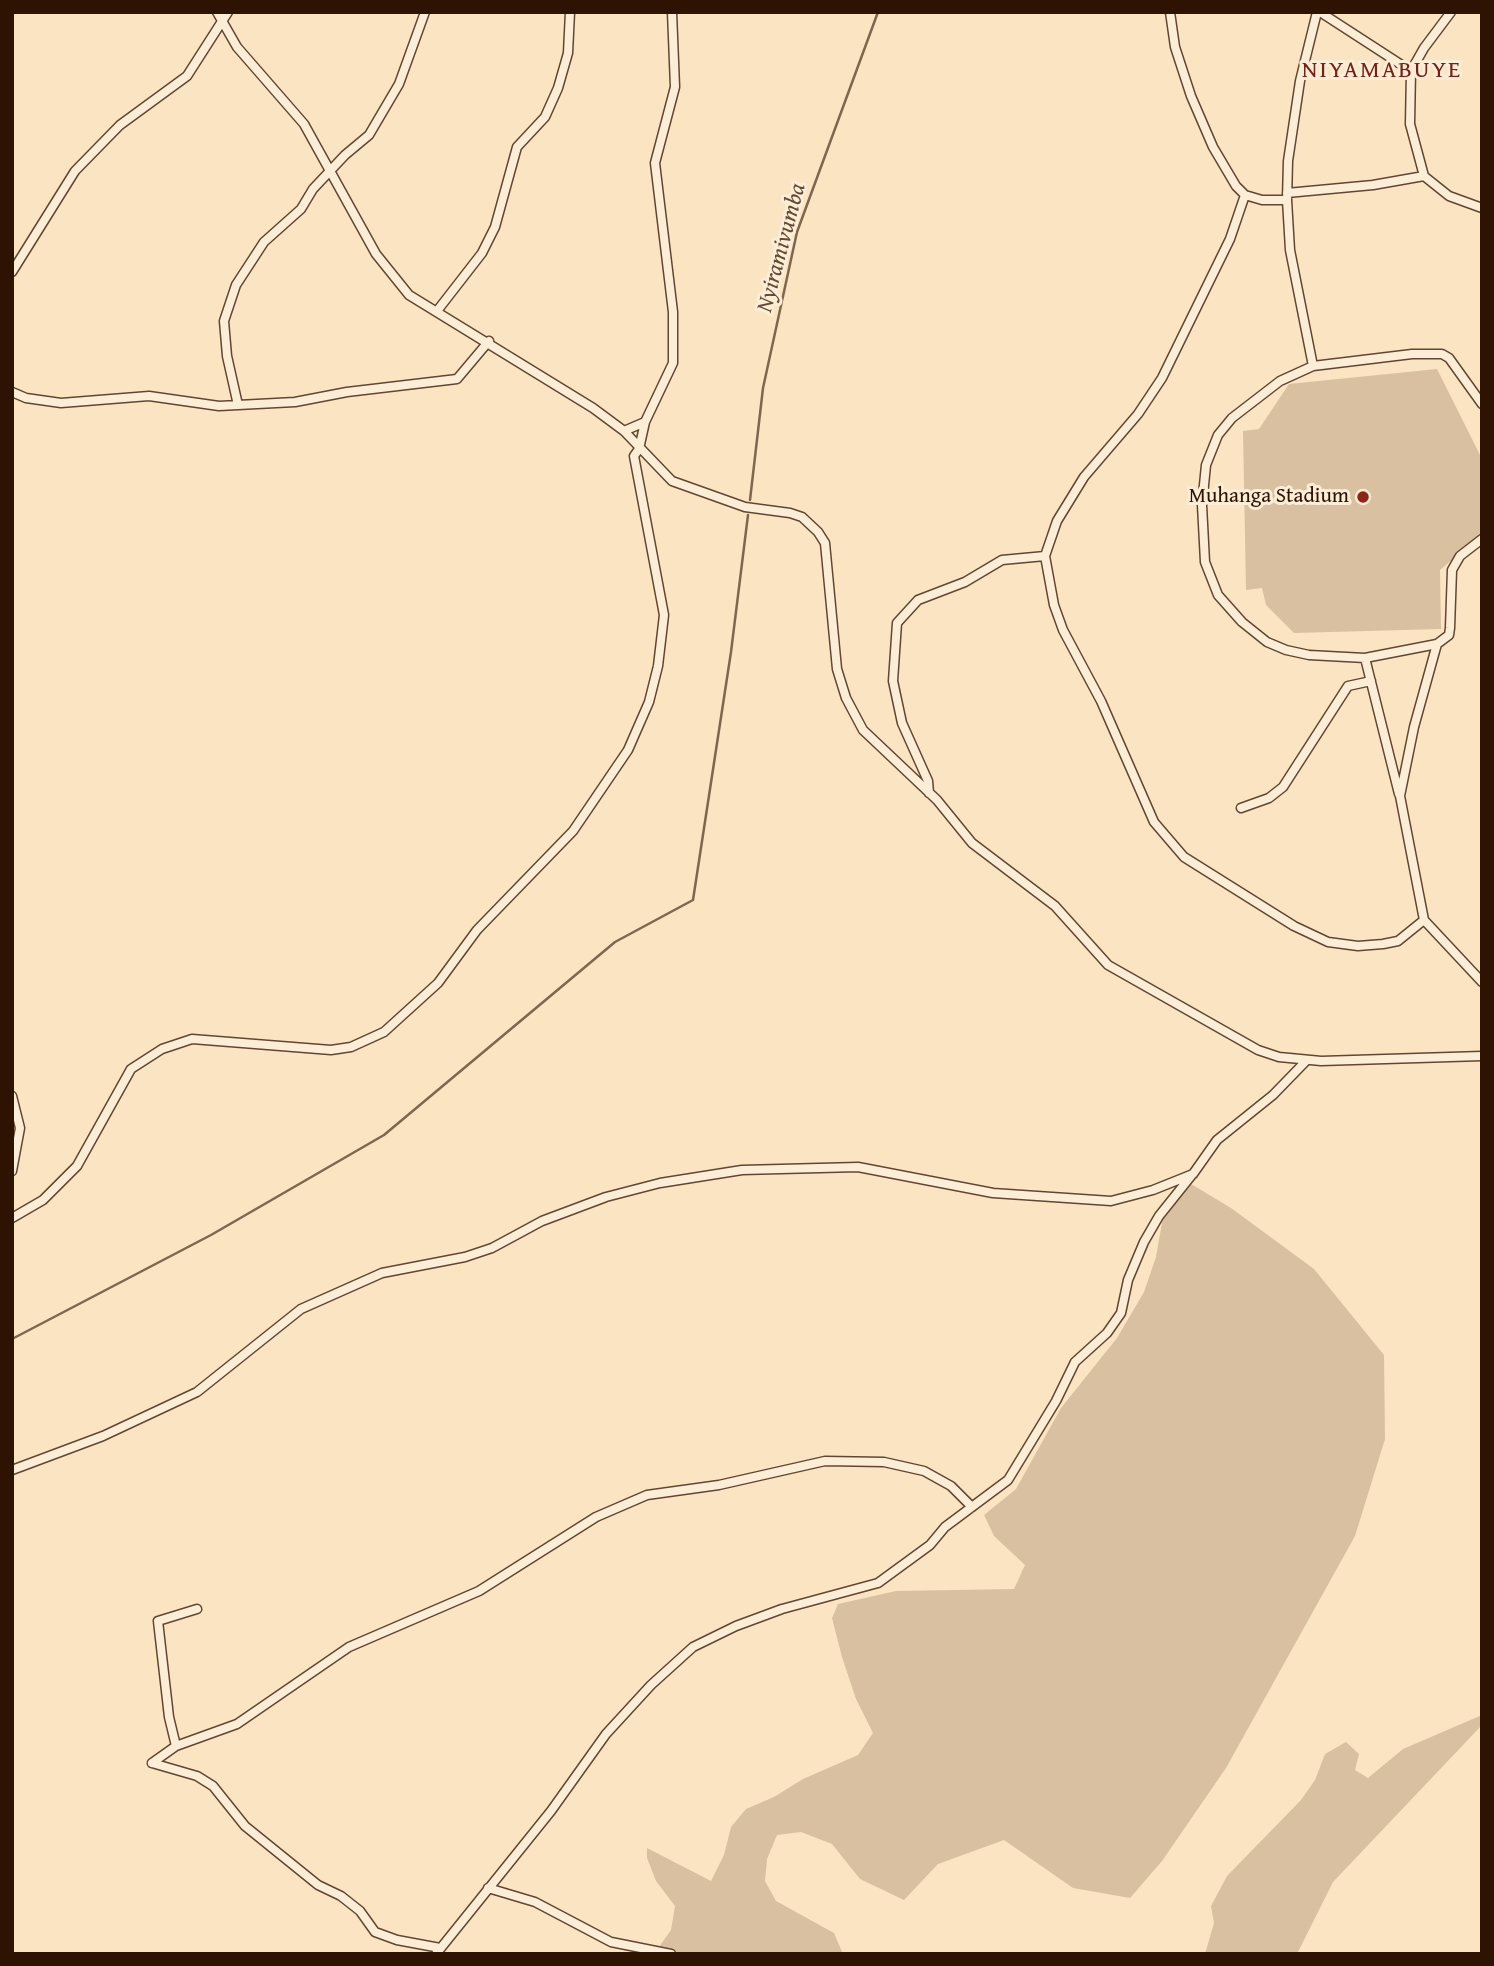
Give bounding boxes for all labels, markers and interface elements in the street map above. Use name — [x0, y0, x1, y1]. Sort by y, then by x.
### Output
district label: NIYAMABUYE — [1303, 57, 1461, 85]
water label: Nyiramivumba — [752, 180, 812, 316]
place label: Muhanga Stadium — [1189, 484, 1349, 510]
marker: Muhanga Stadium — [1355, 489, 1371, 505]

